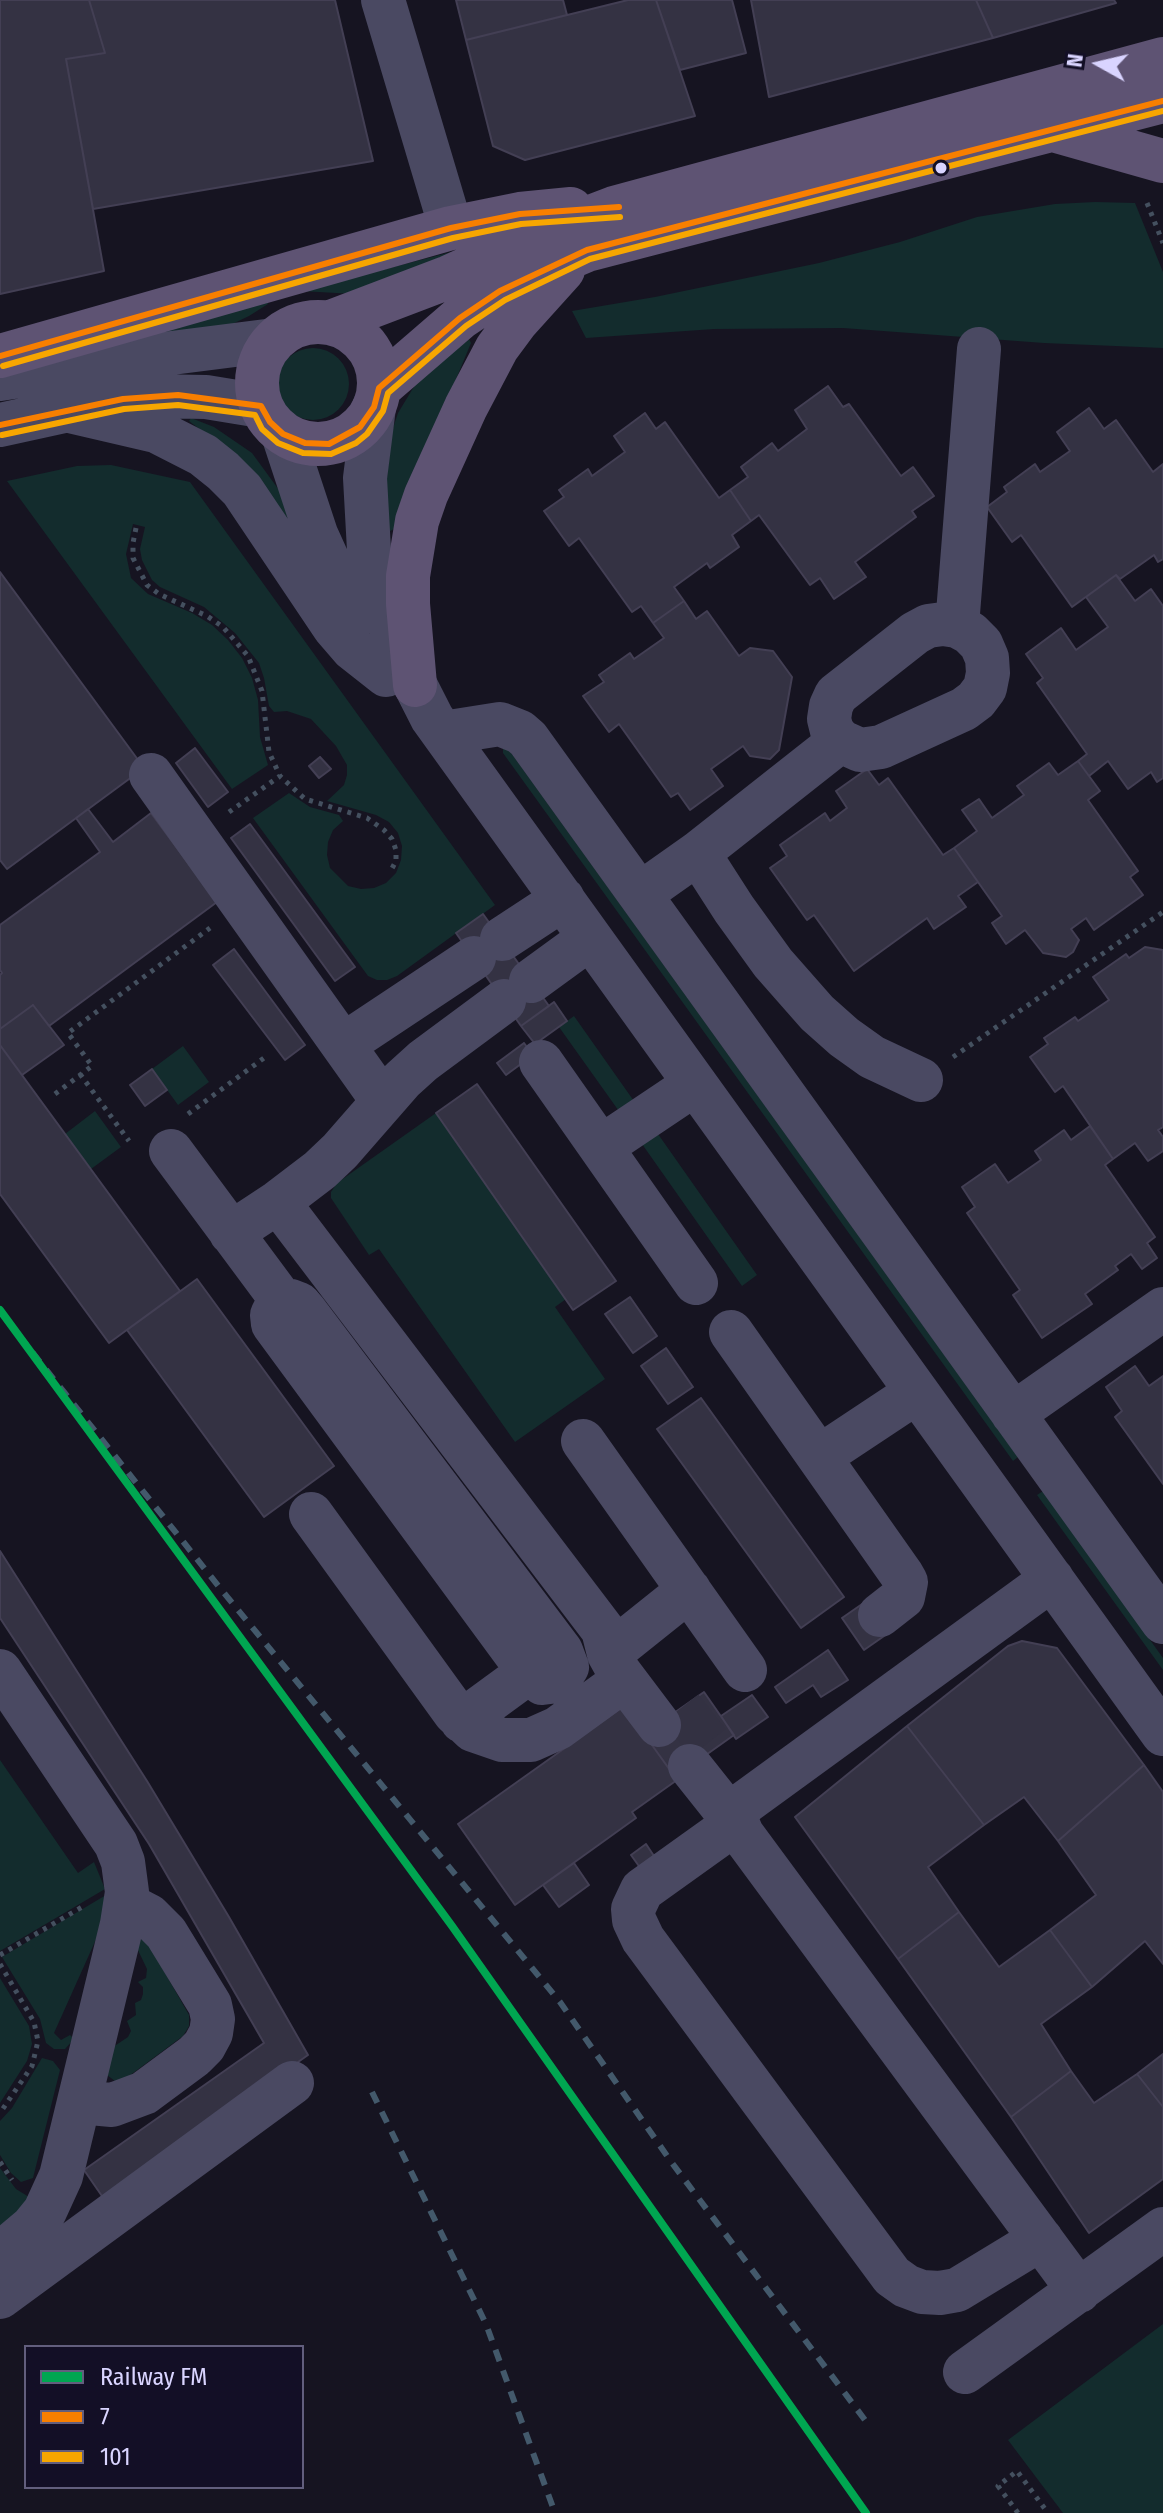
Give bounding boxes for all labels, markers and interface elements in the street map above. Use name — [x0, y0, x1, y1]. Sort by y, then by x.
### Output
north arrow — [1059, 24, 1139, 104]
text: N — [1060, 52, 1089, 69]
unlabelled marker — [933, 160, 949, 176]
legend — [24, 2345, 304, 2489]
text: Railway FM — [100, 2363, 207, 2391]
text: 7 — [100, 2403, 110, 2431]
text: 101 — [100, 2443, 131, 2471]

